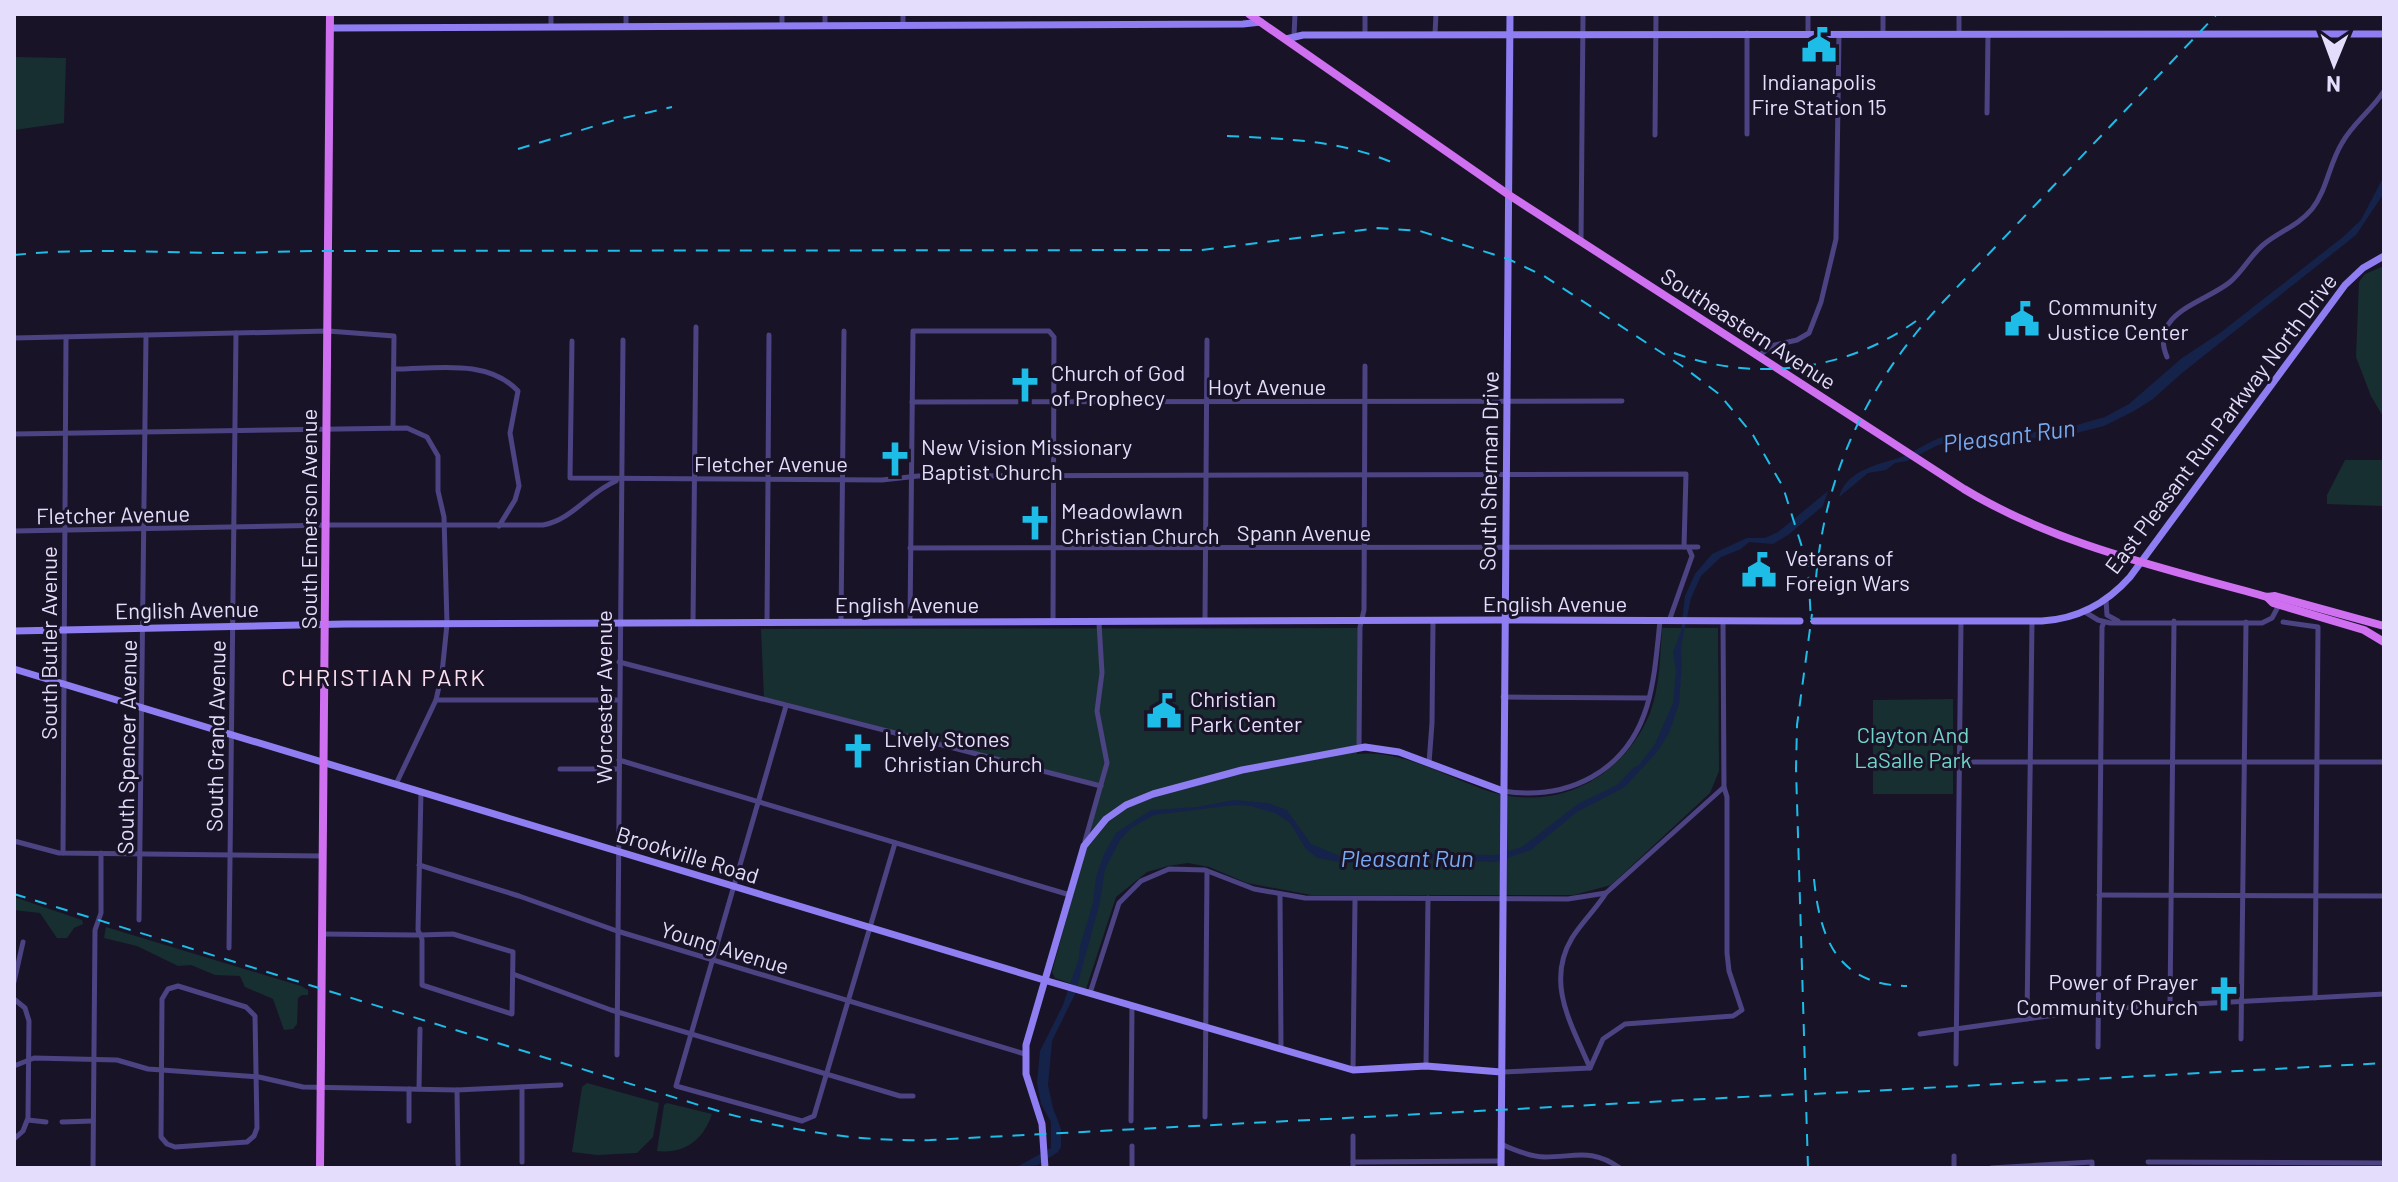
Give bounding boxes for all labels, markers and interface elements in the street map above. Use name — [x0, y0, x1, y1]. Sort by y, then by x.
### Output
north arrow — [2294, 24, 2374, 104]
public building icon: Indianapolis Fire Station 15 — [1800, 26, 1838, 64]
place label: Indianapolis Fire Station 15 — [1751, 68, 1887, 119]
text: N — [2326, 72, 2341, 98]
street label: Southeastern Avenue — [1657, 262, 1841, 394]
street label: East Pleasant Run Parkway North Drive — [2099, 268, 2341, 578]
place label: Community Justice Center — [2048, 293, 2189, 344]
public building icon: Community Justice Center — [2003, 300, 2041, 338]
place label: Church of God of Prophecy — [1051, 359, 1185, 410]
church icon: Church of God of Prophecy — [1006, 366, 1044, 404]
street label: South Sherman Drive — [1473, 371, 1503, 571]
street label: Hoyt Avenue — [1208, 373, 1326, 399]
street label: South Emerson Avenue — [295, 409, 321, 629]
water label: Pleasant Run — [1941, 412, 2077, 458]
place label: New Vision Missionary Baptist Church — [921, 433, 1132, 484]
church icon: New Vision Missionary Baptist Church — [876, 440, 914, 478]
street label: Fletcher Avenue — [694, 450, 848, 476]
place label: Meadowlawn Christian Church — [1061, 497, 1220, 548]
street label: Fletcher Avenue — [36, 500, 190, 528]
church icon: Meadowlawn Christian Church — [1016, 504, 1054, 542]
street label: Spann Avenue — [1237, 519, 1371, 545]
place label: Veterans of Foreign Wars — [1785, 544, 1910, 595]
street label: South Butler Avenue — [35, 546, 61, 740]
public building icon: Veterans of Foreign Wars — [1740, 551, 1778, 589]
street label: English Avenue — [1483, 590, 1627, 616]
street label: English Avenue — [835, 591, 979, 617]
street label: English Avenue — [115, 595, 259, 623]
street label: Worcester Avenue — [590, 610, 616, 784]
street label: South Spencer Avenue — [111, 639, 141, 855]
street label: South Grand Avenue — [200, 640, 230, 832]
district label: CHRISTIAN PARK — [281, 662, 487, 691]
place label: Christian Park Center — [1190, 685, 1302, 736]
public building icon: Christian Park Center — [1145, 692, 1183, 730]
park label: Clayton And LaSalle Park — [1854, 721, 1972, 772]
place label: Lively Stones Christian Church — [884, 725, 1043, 776]
church icon: Lively Stones Christian Church — [839, 732, 877, 770]
street label: Brookville Road — [614, 820, 762, 888]
water label: Pleasant Run — [1340, 843, 1474, 872]
street label: Young Avenue — [658, 915, 792, 979]
place label: Power of Prayer Community Church — [2016, 968, 2198, 1019]
church icon: Power of Prayer Community Church — [2205, 975, 2243, 1013]

